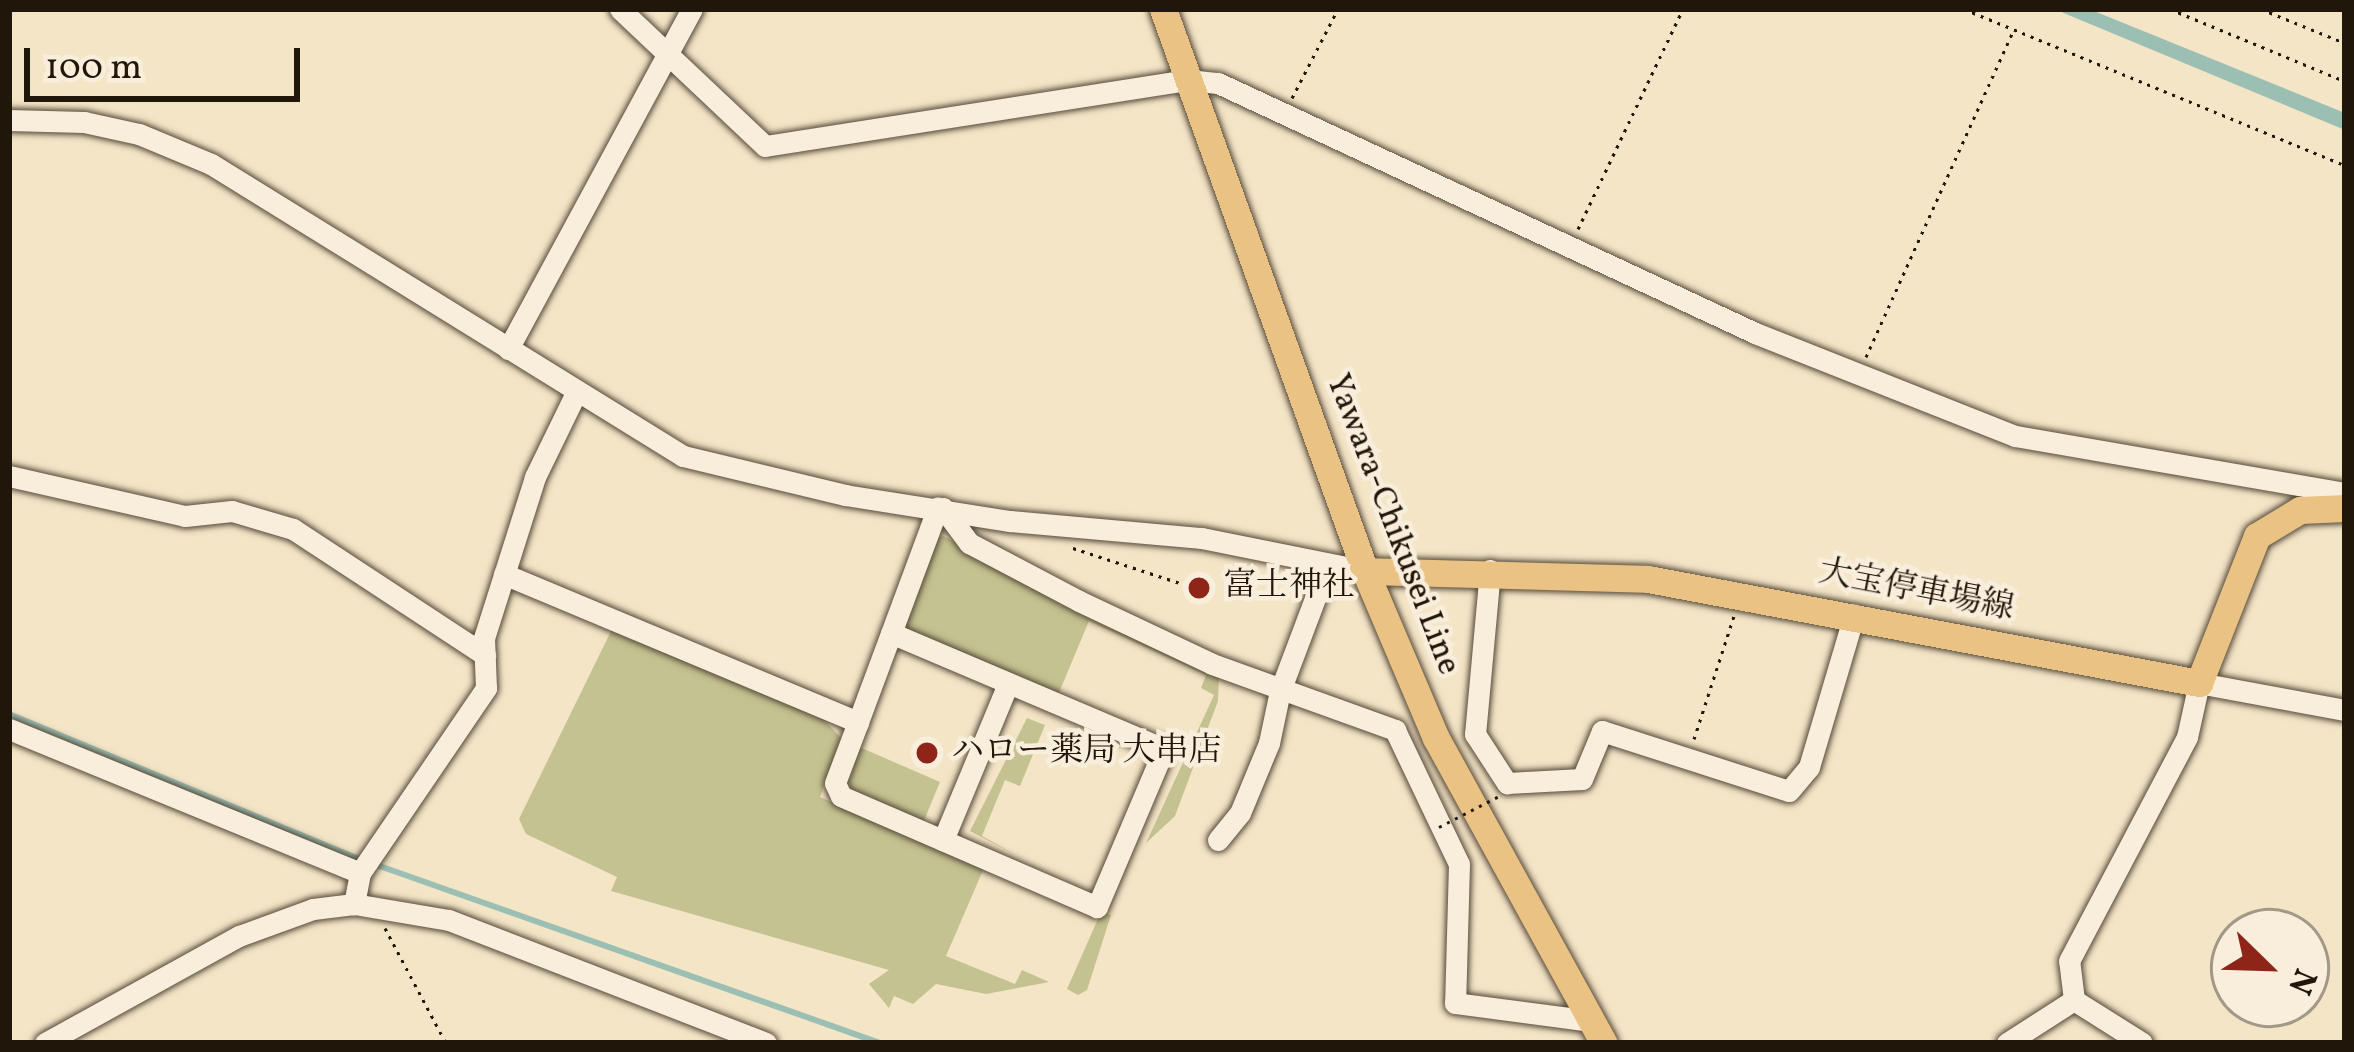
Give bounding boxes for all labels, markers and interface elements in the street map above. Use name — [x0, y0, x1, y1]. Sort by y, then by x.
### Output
scale bar — [30, 24, 306, 98]
text: 100 m — [45, 44, 142, 94]
street label: Yawara-Chikusei Line — [1315, 369, 1467, 681]
street label: 大宝停車場線 — [1815, 554, 2017, 630]
place label: 富士神社 — [1223, 568, 1355, 608]
marker: 富士神社 — [1186, 575, 1212, 601]
place label: ハロー薬局 大串店 — [951, 733, 1222, 773]
marker: ハロー薬局 大串店 — [914, 740, 940, 766]
north arrow — [2210, 908, 2330, 1028]
text: N — [2275, 961, 2326, 1001]

